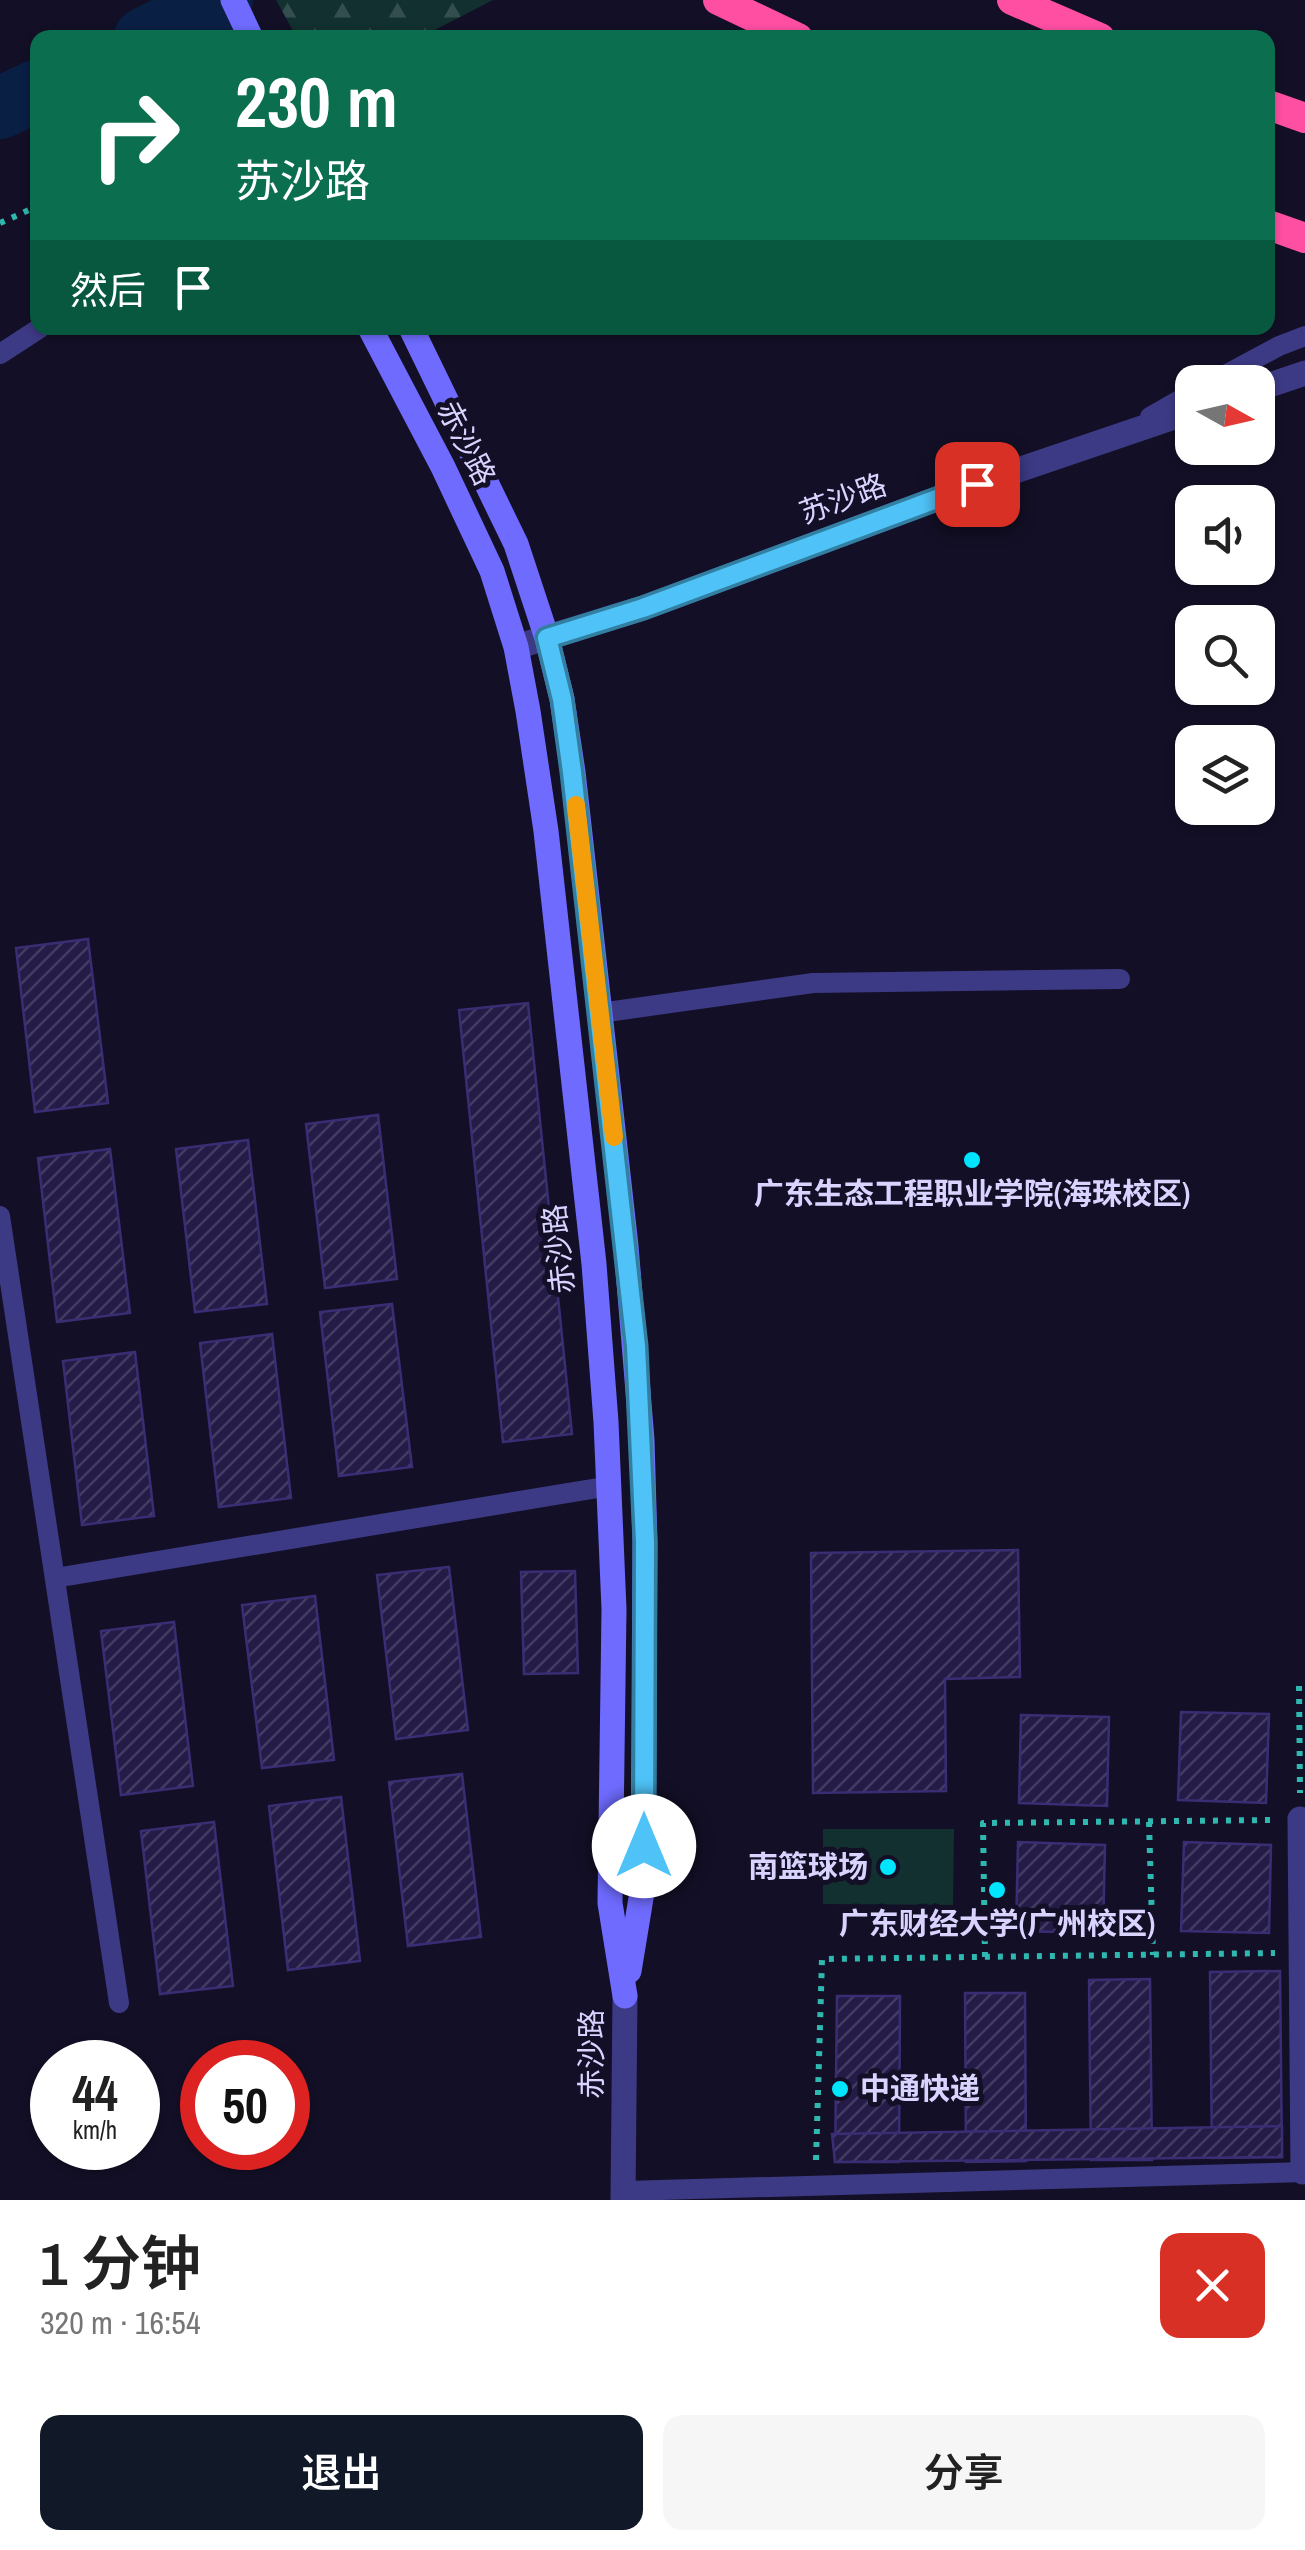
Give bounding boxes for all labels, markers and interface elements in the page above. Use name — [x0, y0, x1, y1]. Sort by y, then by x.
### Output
text: 230 m — [235, 55, 398, 149]
icon: right — [70, 70, 200, 200]
text: 苏沙路 — [235, 150, 370, 211]
icon: arrive — [166, 260, 221, 315]
text: 然后 — [70, 265, 146, 316]
north arrow — [1175, 365, 1275, 465]
map controls — [1175, 365, 1275, 825]
street label: 赤沙路 — [429, 393, 505, 492]
pin — [935, 442, 1020, 527]
icon: arrive — [950, 457, 1005, 512]
street label: 苏沙路 — [794, 464, 892, 532]
button: sound — [1175, 485, 1275, 585]
button: search — [1175, 605, 1275, 705]
button: layers — [1175, 725, 1275, 825]
marker: 广东生态工程职业学院(海珠校区) — [961, 1149, 983, 1171]
place label: 广东生态工程职业学院(海珠校区) — [754, 1173, 1190, 1213]
street label: 赤沙路 — [533, 1202, 583, 1296]
position arrow — [592, 1794, 696, 1898]
place label: 南篮球场 — [748, 1846, 868, 1886]
marker: 南篮球场 — [877, 1856, 899, 1878]
marker: 广东财经大学(广州校区) — [986, 1879, 1008, 1901]
place label: 广东财经大学(广州校区) — [839, 1903, 1155, 1943]
street label: 赤沙路 — [571, 2009, 611, 2099]
speed limit sign: 50 — [180, 2040, 310, 2170]
text: 44 — [72, 2059, 118, 2127]
place label: 中通快递 — [860, 2068, 980, 2108]
marker: 中通快递 — [829, 2078, 851, 2100]
text: km/h — [73, 2113, 117, 2147]
text: 1 分钟 — [40, 2223, 201, 2304]
button: close — [1160, 2233, 1265, 2338]
text: 320 m · 16:54 — [40, 2301, 200, 2344]
button: 退出 — [40, 2415, 643, 2530]
button: 分享 — [663, 2415, 1265, 2530]

